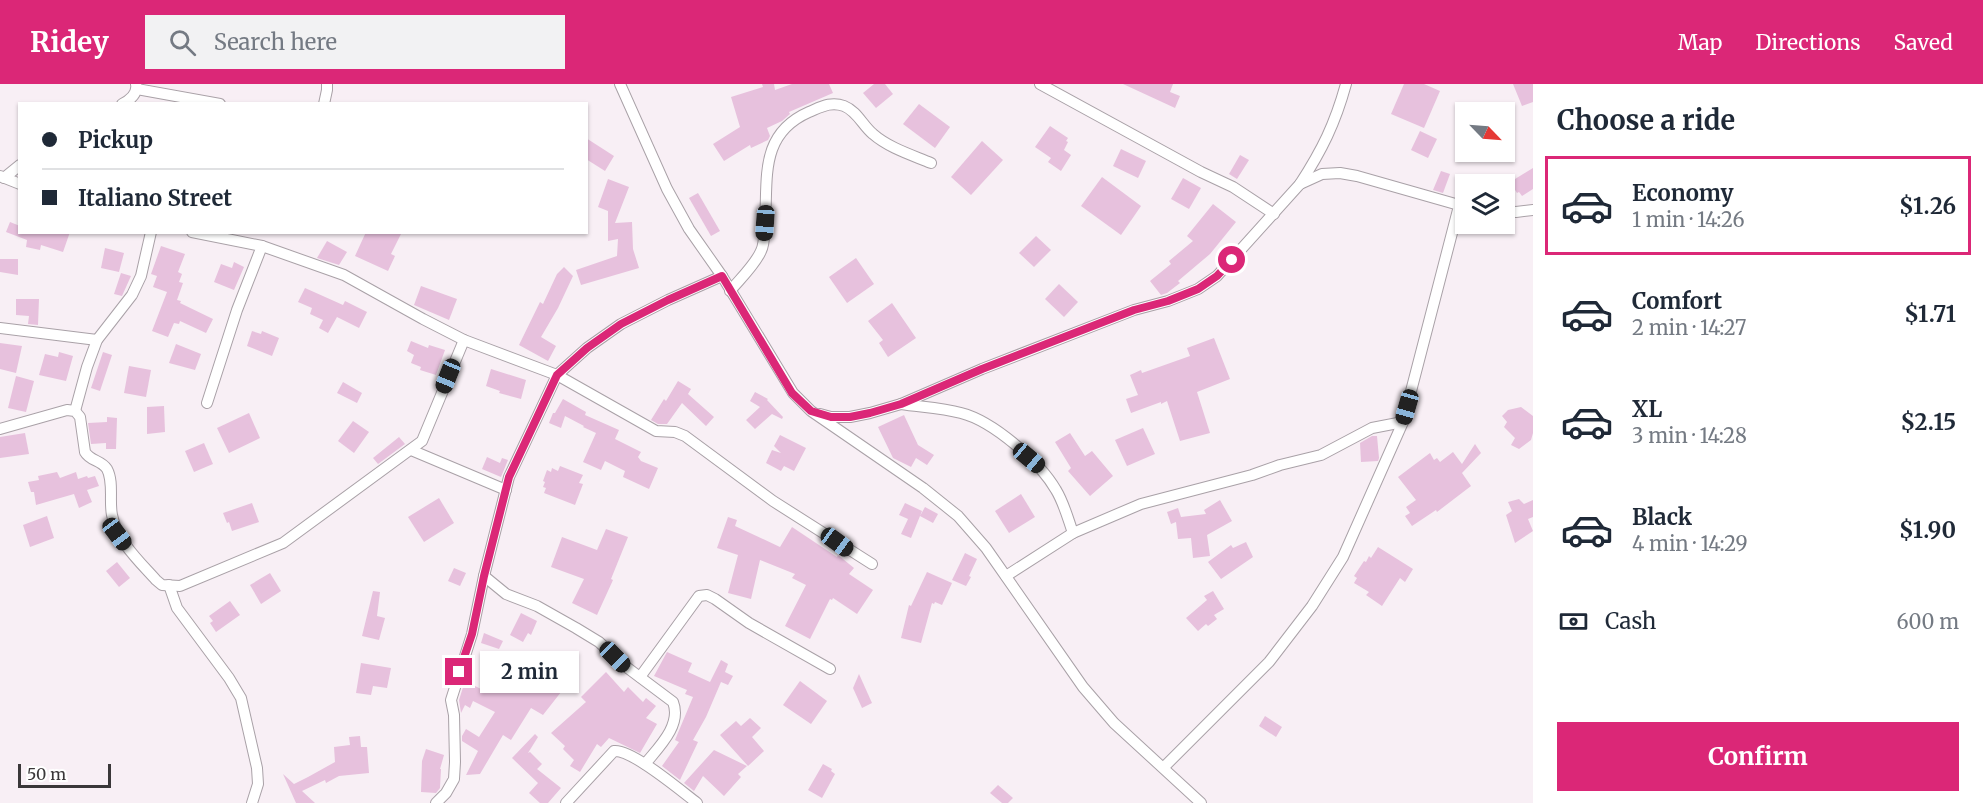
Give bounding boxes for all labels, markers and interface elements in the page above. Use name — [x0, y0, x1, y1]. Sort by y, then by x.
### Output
search box — [145, 15, 565, 69]
text: Ridey — [30, 24, 109, 60]
icon: search — [166, 26, 199, 59]
text: Search here — [214, 28, 337, 56]
text: Map — [1678, 29, 1722, 56]
text: Directions — [1755, 29, 1860, 56]
text: Saved — [1893, 29, 1953, 56]
north arrow — [1455, 102, 1515, 162]
map controls — [1455, 102, 1515, 234]
text: Choose a ride — [1557, 103, 1735, 137]
text: Pickup — [78, 126, 153, 154]
button: layers — [1455, 174, 1515, 234]
icon: car — [1560, 179, 1614, 233]
text: Economy — [1632, 179, 1733, 207]
text: Italiano Street — [78, 184, 232, 212]
text: $1.26 — [1899, 192, 1956, 220]
car — [755, 204, 775, 242]
text: 1 min · 14:26 — [1632, 207, 1744, 232]
route start — [1218, 246, 1245, 273]
icon: car — [1560, 287, 1614, 341]
text: Comfort — [1632, 287, 1722, 315]
text: $1.71 — [1904, 300, 1956, 328]
text: 2 min · 14:27 — [1632, 315, 1746, 340]
car — [433, 356, 463, 396]
car — [1393, 387, 1421, 427]
icon: car — [1560, 395, 1614, 449]
text: XL — [1632, 395, 1662, 423]
text: $2.15 — [1900, 408, 1956, 436]
text: 3 min · 14:28 — [1632, 423, 1747, 448]
car — [1009, 440, 1049, 476]
icon: car — [1560, 503, 1614, 557]
text: Black — [1632, 503, 1692, 531]
car — [99, 514, 135, 554]
text: $1.90 — [1899, 516, 1956, 544]
car — [817, 524, 857, 560]
text: 4 min · 14:29 — [1632, 531, 1748, 556]
icon: cash — [1557, 605, 1590, 638]
text: Cash — [1605, 607, 1656, 635]
text: 600 m — [1896, 609, 1959, 634]
car — [596, 638, 634, 676]
callout: 2 min — [480, 651, 579, 693]
route end — [445, 658, 472, 685]
text: 2 min — [501, 659, 558, 684]
button: Confirm — [1557, 722, 1959, 791]
scale bar — [18, 761, 111, 788]
text: 50 m — [27, 764, 66, 784]

